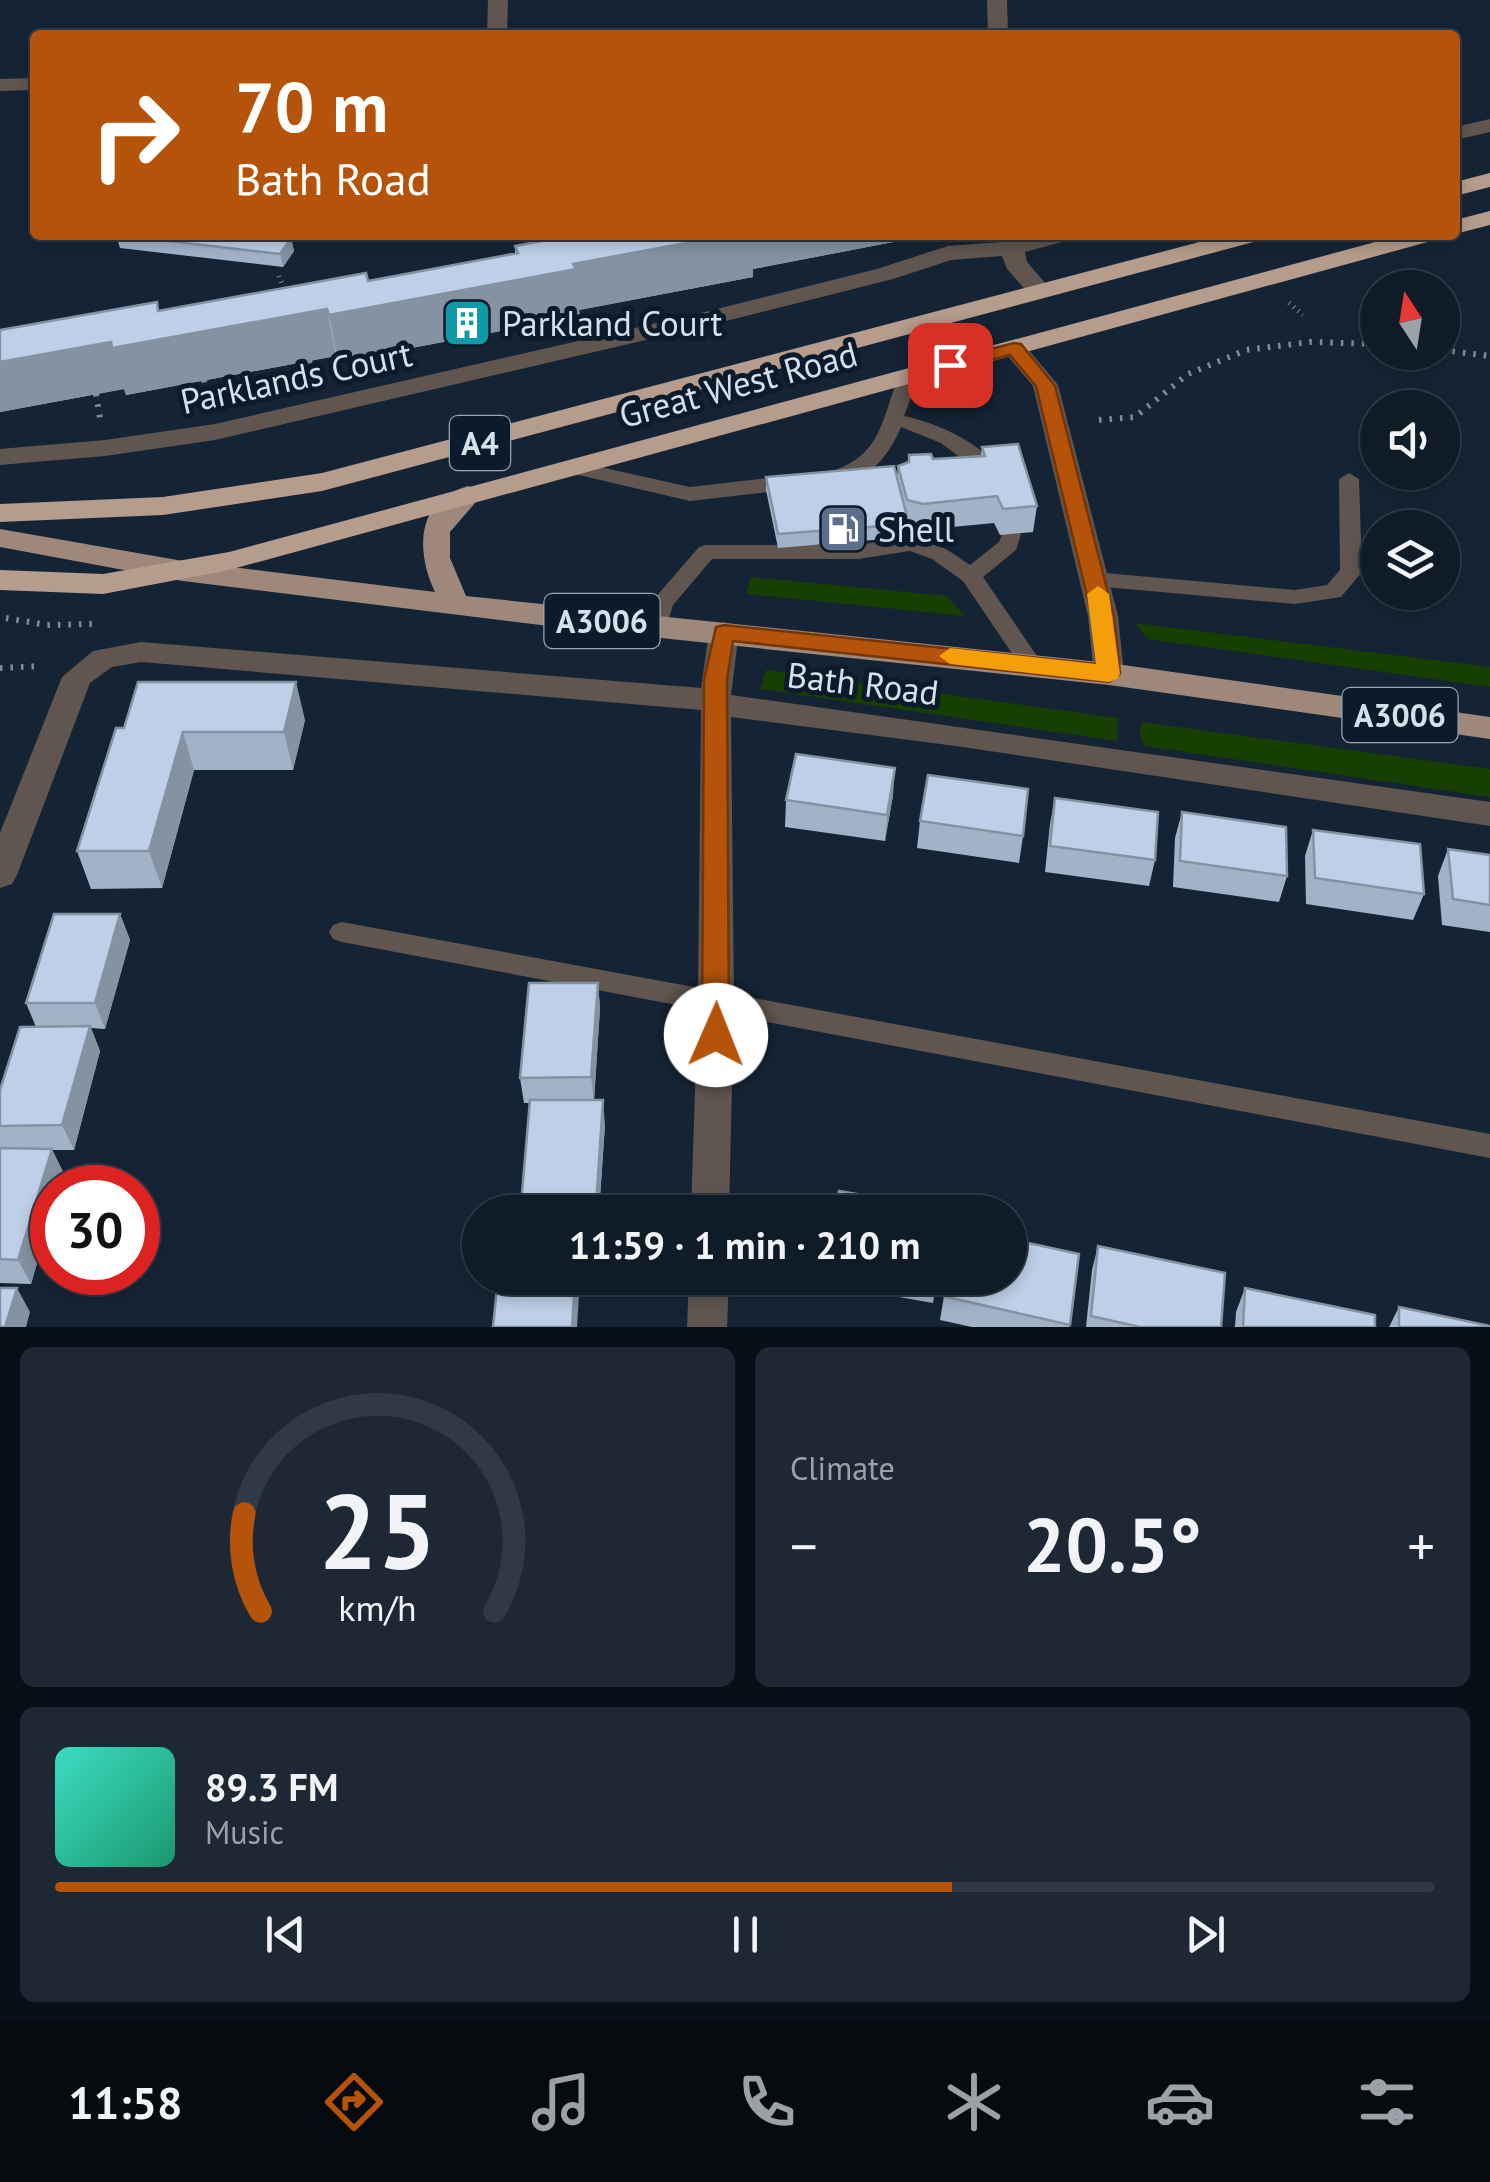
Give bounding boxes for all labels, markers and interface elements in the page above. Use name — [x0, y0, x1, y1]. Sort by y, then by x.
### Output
text: 70 m — [235, 61, 388, 151]
icon: right — [70, 70, 200, 200]
text: Bath Road — [235, 149, 431, 207]
north arrow — [1360, 270, 1460, 370]
map controls — [1360, 270, 1460, 610]
building icon: Parkland Court — [441, 297, 493, 349]
place label: Parkland Court — [502, 300, 723, 346]
pin — [908, 323, 993, 408]
street label: Parklands Court — [176, 330, 416, 424]
street label: Great West Road — [614, 330, 862, 438]
icon: arrive — [923, 338, 978, 393]
button: sound — [1360, 390, 1460, 490]
road number: A4 — [450, 416, 510, 470]
fuel station icon: Shell — [817, 503, 869, 555]
place label: Shell — [878, 506, 954, 552]
button: layers — [1360, 510, 1460, 610]
road number: A3006 — [544, 594, 660, 648]
street label: Bath Road — [785, 651, 941, 715]
road number: A3006 — [1342, 688, 1458, 742]
position arrow — [664, 983, 768, 1087]
speed limit sign: 30 — [30, 1165, 160, 1295]
text: 11:59 · 1 min · 210 m — [569, 1220, 920, 1269]
text: Climate — [790, 1447, 895, 1489]
text: 25 — [319, 1463, 436, 1598]
text: 20.5° — [1023, 1496, 1202, 1593]
text: − — [790, 1510, 818, 1581]
text: + — [1407, 1510, 1435, 1581]
text: km/h — [338, 1585, 417, 1631]
text: 89.3 FM — [205, 1762, 338, 1811]
text: Music — [205, 1811, 284, 1853]
icon: previous — [258, 1907, 313, 1962]
icon: pause — [718, 1907, 773, 1962]
icon: next — [1178, 1907, 1233, 1962]
icon: directions — [319, 2067, 389, 2137]
icon: music — [526, 2067, 596, 2137]
icon: phone — [732, 2067, 802, 2137]
icon: climate — [939, 2067, 1009, 2137]
icon: car — [1145, 2067, 1215, 2137]
icon: filters — [1352, 2067, 1422, 2137]
text: 11:58 — [68, 2073, 182, 2131]

